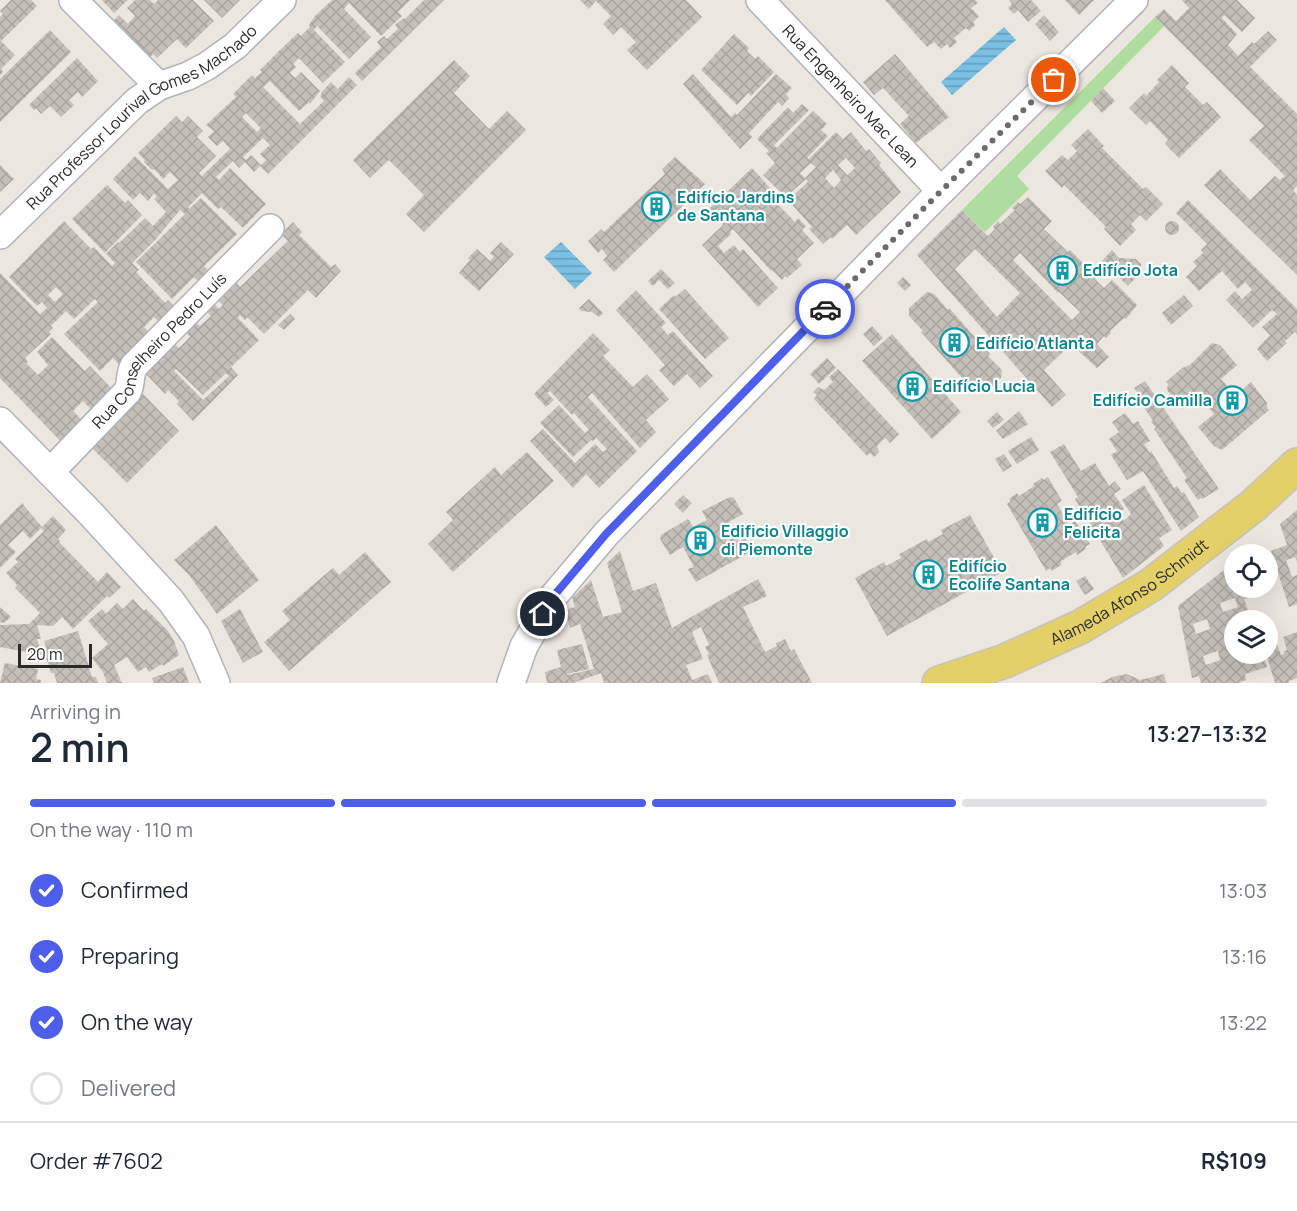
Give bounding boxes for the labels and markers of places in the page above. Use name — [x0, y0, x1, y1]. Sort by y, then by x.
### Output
pin — [1028, 54, 1079, 105]
place label: Edifício Jardins de Santana — [677, 186, 795, 226]
building icon: Edifício Jardins de Santana — [640, 190, 672, 222]
building icon: Edifício Jota — [1046, 254, 1078, 286]
place label: Edifício Jota — [1083, 259, 1178, 281]
building icon: Edifício Atlanta — [939, 327, 971, 359]
place label: Edifício Atlanta — [976, 332, 1094, 354]
building icon: Edifício Lucia — [896, 370, 928, 402]
place label: Edifício Lucia — [933, 375, 1035, 397]
building icon: Edifício Camilla — [1217, 384, 1249, 416]
place label: Edifício Camilla — [1093, 389, 1212, 411]
place label: Edifício Felicita — [1064, 503, 1122, 543]
building icon: Edifício Felicita — [1027, 507, 1059, 539]
place label: Edificio Villaggio di Piemonte — [721, 520, 849, 560]
building icon: Edificio Villaggio di Piemonte — [684, 524, 716, 556]
place label: Edifício Ecolife Santana — [949, 555, 1070, 595]
building icon: Edifício Ecolife Santana — [912, 559, 944, 591]
pin — [517, 588, 568, 639]

